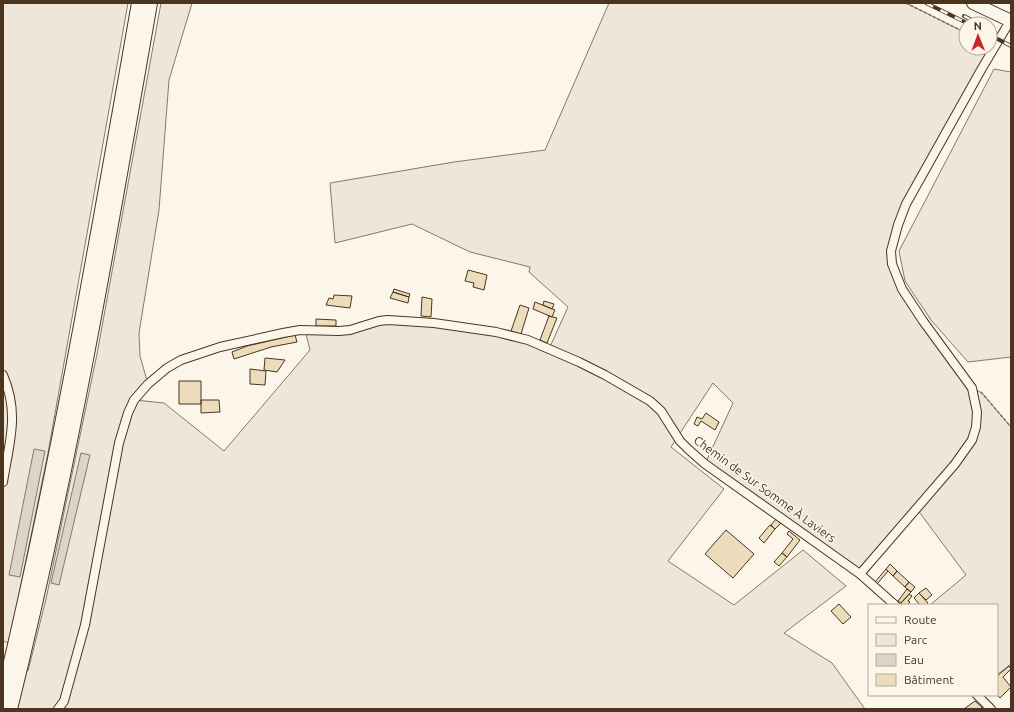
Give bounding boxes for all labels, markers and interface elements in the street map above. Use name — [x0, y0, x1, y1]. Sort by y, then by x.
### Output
north arrow — [958, 16, 998, 56]
text: N — [974, 20, 982, 32]
street label: Chemin de Sur Somme À Laviers — [692, 433, 838, 545]
legend — [868, 604, 998, 696]
text: Route — [904, 613, 937, 626]
text: Parc — [904, 633, 928, 646]
text: Eau — [904, 653, 924, 666]
text: Bâtiment — [904, 673, 954, 686]

